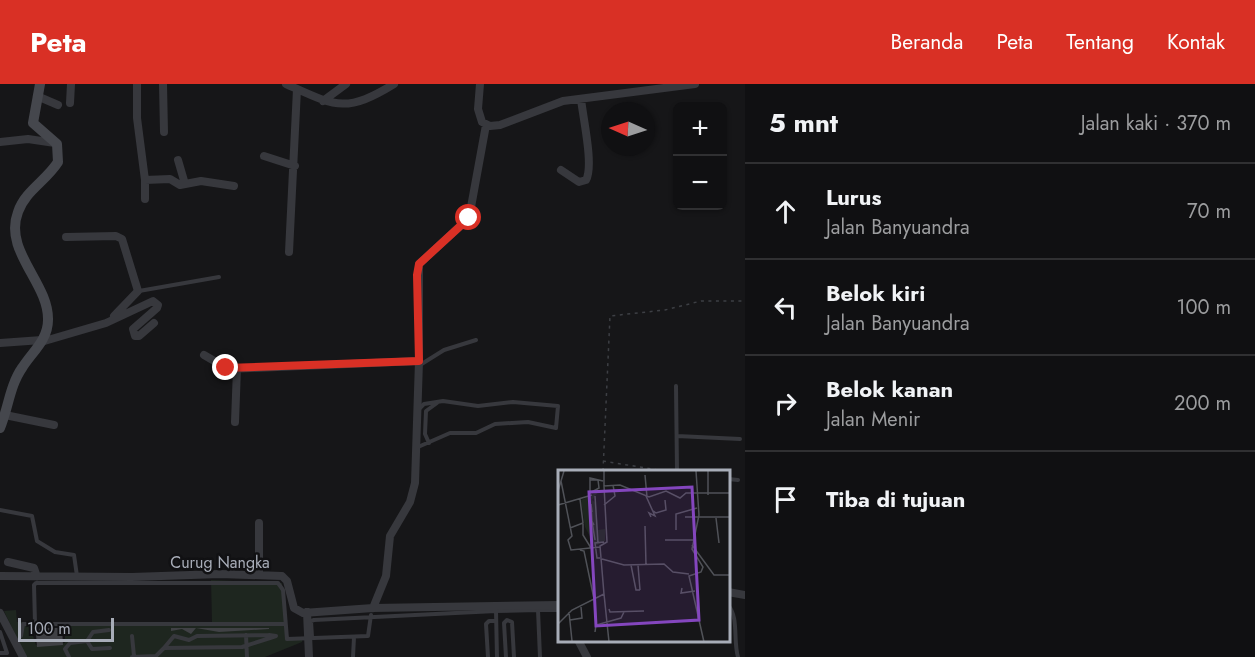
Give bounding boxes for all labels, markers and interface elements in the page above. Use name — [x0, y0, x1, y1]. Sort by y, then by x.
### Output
text: Peta — [30, 22, 87, 63]
text: Beranda — [890, 27, 963, 57]
text: Peta — [996, 27, 1033, 57]
text: Tentang — [1066, 27, 1134, 57]
text: Kontak — [1167, 27, 1225, 57]
north arrow — [601, 102, 655, 156]
map controls — [673, 102, 727, 210]
button: + — [673, 102, 727, 156]
text: 5 mnt — [769, 104, 838, 142]
text: Jalan kaki · 370 m — [1081, 109, 1231, 138]
button: − — [673, 156, 727, 210]
text: Lurus — [826, 181, 882, 213]
icon: ahead — [769, 195, 802, 228]
text: 70 m — [1187, 197, 1231, 226]
route start — [455, 204, 481, 230]
text: Jalan Banyuandra — [826, 213, 970, 242]
text: Belok kiri — [826, 277, 925, 309]
icon: left — [769, 291, 802, 324]
text: 100 m — [1176, 293, 1231, 322]
text: Jalan Banyuandra — [826, 309, 970, 338]
route end — [212, 354, 238, 380]
text: Belok kanan — [826, 373, 953, 405]
icon: right — [769, 387, 802, 420]
text: 200 m — [1174, 389, 1231, 418]
text: Jalan Menir — [826, 405, 920, 434]
inset map — [558, 470, 730, 642]
icon: arrive — [769, 483, 802, 516]
text: Tiba di tujuan — [826, 483, 965, 515]
street label: Curug Nangka — [170, 551, 270, 574]
scale bar — [18, 615, 114, 642]
text: 100 m — [27, 617, 71, 640]

